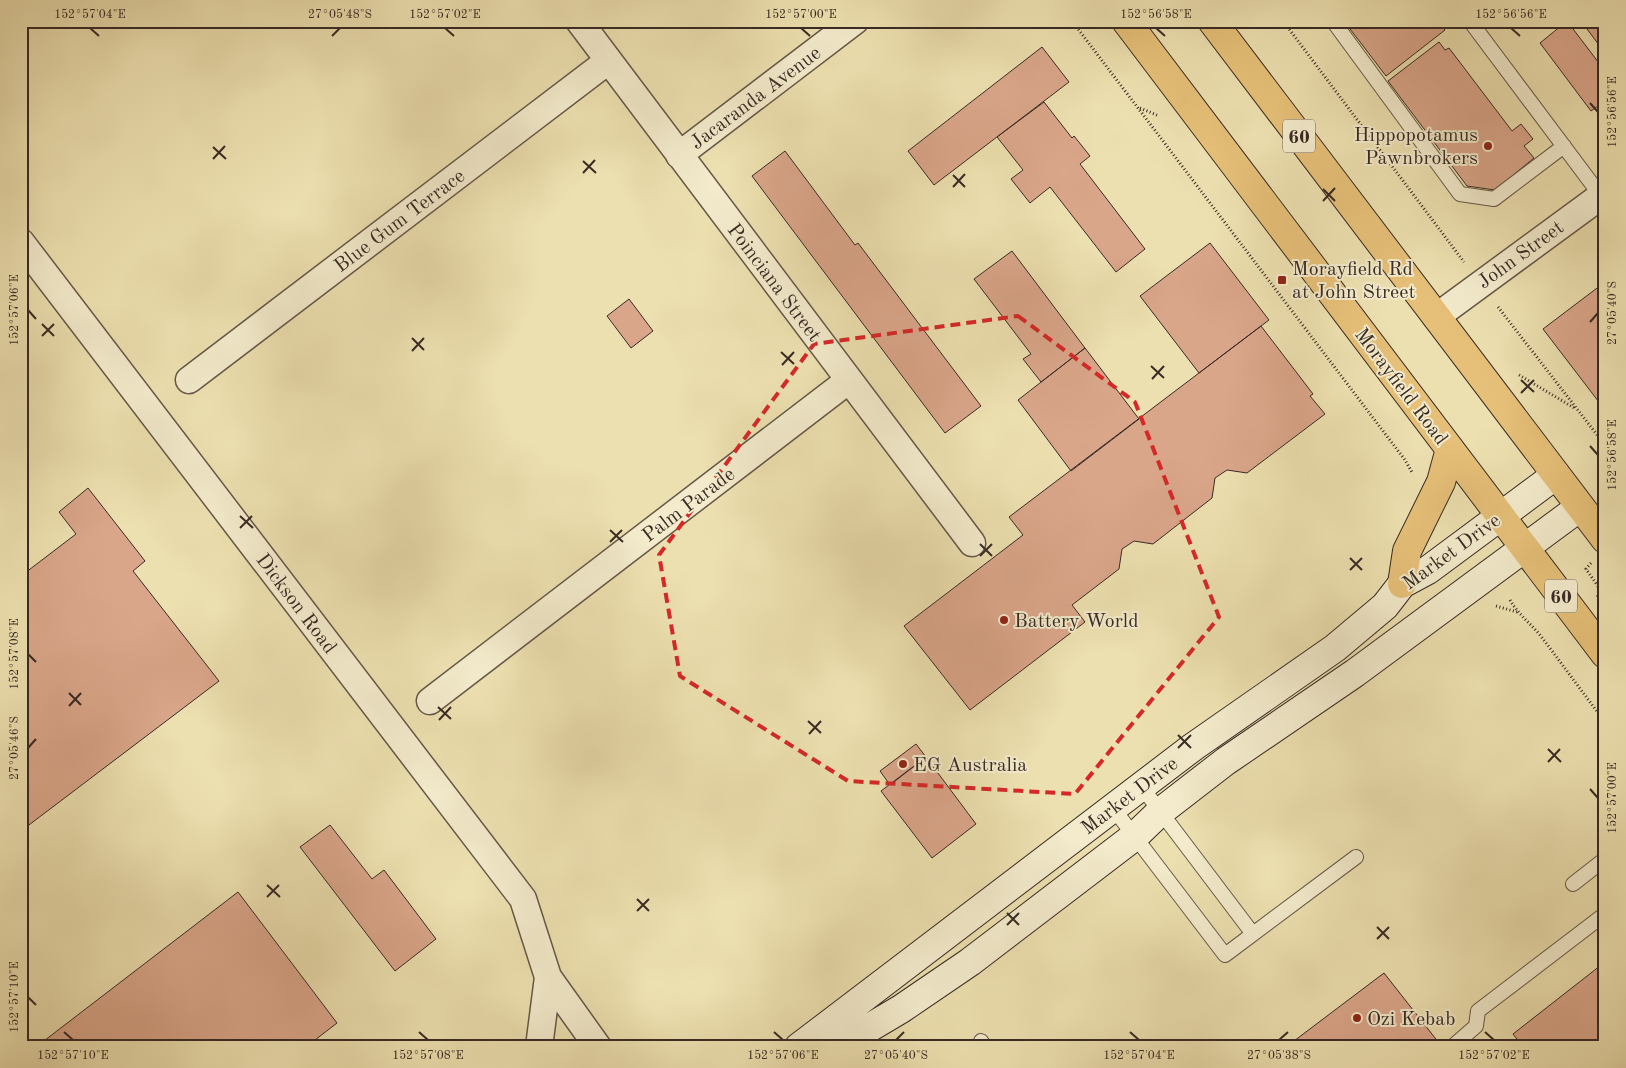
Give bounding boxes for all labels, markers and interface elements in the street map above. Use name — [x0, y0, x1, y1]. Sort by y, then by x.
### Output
text: 152°57'04"E — [54, 8, 126, 21]
text: 27°05'48"S — [308, 8, 372, 21]
text: 152°57'02"E — [409, 8, 481, 21]
text: 152°57'00"E — [765, 8, 837, 21]
text: 152°56'58"E — [1120, 8, 1192, 21]
text: 152°56'56"E — [1475, 8, 1547, 21]
street label: Jacaranda Avenue — [687, 43, 825, 154]
text: 152°56'56"E — [1606, 76, 1619, 148]
road number: 60 — [1283, 120, 1315, 152]
place label: Hippopotamus Pawnbrokers — [1354, 126, 1478, 169]
marker: Hippopotamus Pawnbrokers — [1482, 140, 1494, 152]
street label: Blue Gum Terrace — [331, 166, 469, 277]
street label: John Street — [1474, 218, 1568, 293]
street label: Poinciana Street — [723, 220, 824, 346]
place label: Morayfield Rd at John Street — [1292, 260, 1415, 303]
text: 152°57'06"E — [8, 274, 21, 346]
marker: Morayfield Rd at John Street — [1276, 274, 1288, 286]
text: 27°05'40"S — [1606, 281, 1619, 345]
street label: Morayfield Road — [1350, 325, 1451, 449]
text: 152°56'58"E — [1606, 419, 1619, 491]
street label: Palm Parade — [639, 465, 739, 547]
street label: Market Drive — [1400, 511, 1505, 595]
street label: Dickson Road — [251, 550, 339, 658]
road number: 60 — [1545, 580, 1577, 612]
place label: Battery World — [1014, 612, 1139, 632]
marker: Battery World — [998, 614, 1010, 626]
text: 152°57'08"E — [8, 618, 21, 690]
text: 27°05'46"S — [8, 716, 21, 780]
street label: Market Drive — [1078, 754, 1182, 839]
place label: EG Australia — [913, 756, 1027, 776]
marker: EG Australia — [897, 758, 909, 770]
text: 152°57'00"E — [1606, 762, 1619, 834]
text: 152°57'10"E — [8, 961, 21, 1033]
place label: Ozi Kebab — [1367, 1010, 1455, 1030]
marker: Ozi Kebab — [1351, 1012, 1363, 1024]
text: 152°57'10"E — [37, 1049, 109, 1062]
text: 152°57'08"E — [392, 1049, 464, 1062]
text: 152°57'06"E — [747, 1049, 819, 1062]
text: 27°05'40"S — [864, 1049, 928, 1062]
text: 152°57'04"E — [1103, 1049, 1175, 1062]
text: 27°05'38"S — [1247, 1049, 1311, 1062]
text: 152°57'02"E — [1458, 1049, 1530, 1062]

